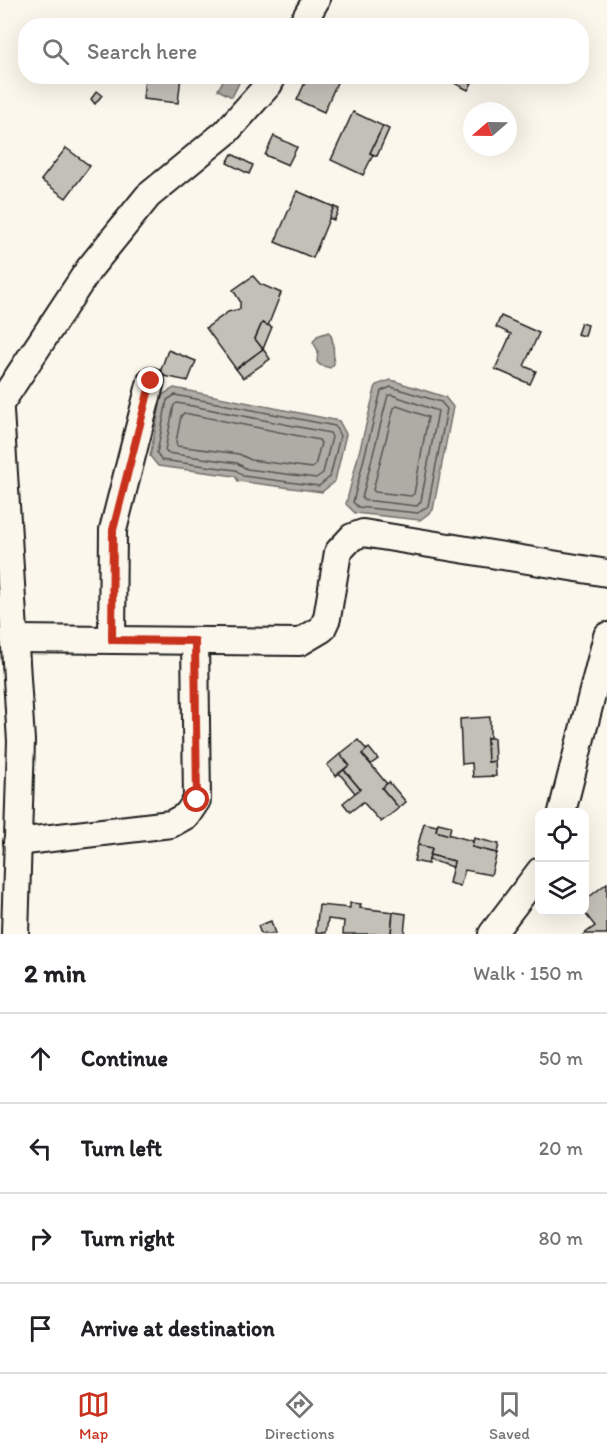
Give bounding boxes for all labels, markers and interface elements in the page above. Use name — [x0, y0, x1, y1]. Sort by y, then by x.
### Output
search box — [18, 18, 589, 84]
icon: search — [39, 35, 72, 68]
text: Search here — [87, 38, 197, 65]
north arrow — [463, 102, 517, 156]
route end — [137, 367, 163, 393]
route start — [183, 786, 209, 812]
map controls — [535, 808, 589, 916]
button: locate — [535, 808, 589, 862]
button: layers — [535, 862, 589, 916]
text: 2 min — [24, 957, 86, 989]
text: Walk · 150 m — [473, 961, 583, 985]
icon: ahead — [24, 1042, 57, 1075]
text: Continue — [81, 1045, 168, 1072]
text: 50 m — [539, 1046, 583, 1070]
icon: left — [24, 1132, 57, 1165]
text: Turn left — [81, 1135, 162, 1162]
text: 20 m — [539, 1136, 583, 1160]
icon: right — [24, 1222, 57, 1255]
text: Turn right — [81, 1225, 175, 1252]
text: 80 m — [538, 1226, 583, 1250]
icon: arrive — [24, 1312, 57, 1345]
text: Arrive at destination — [81, 1315, 275, 1342]
tab: Map — [77, 1388, 110, 1443]
tab: Directions — [264, 1388, 335, 1443]
tab: Saved — [489, 1388, 530, 1443]

